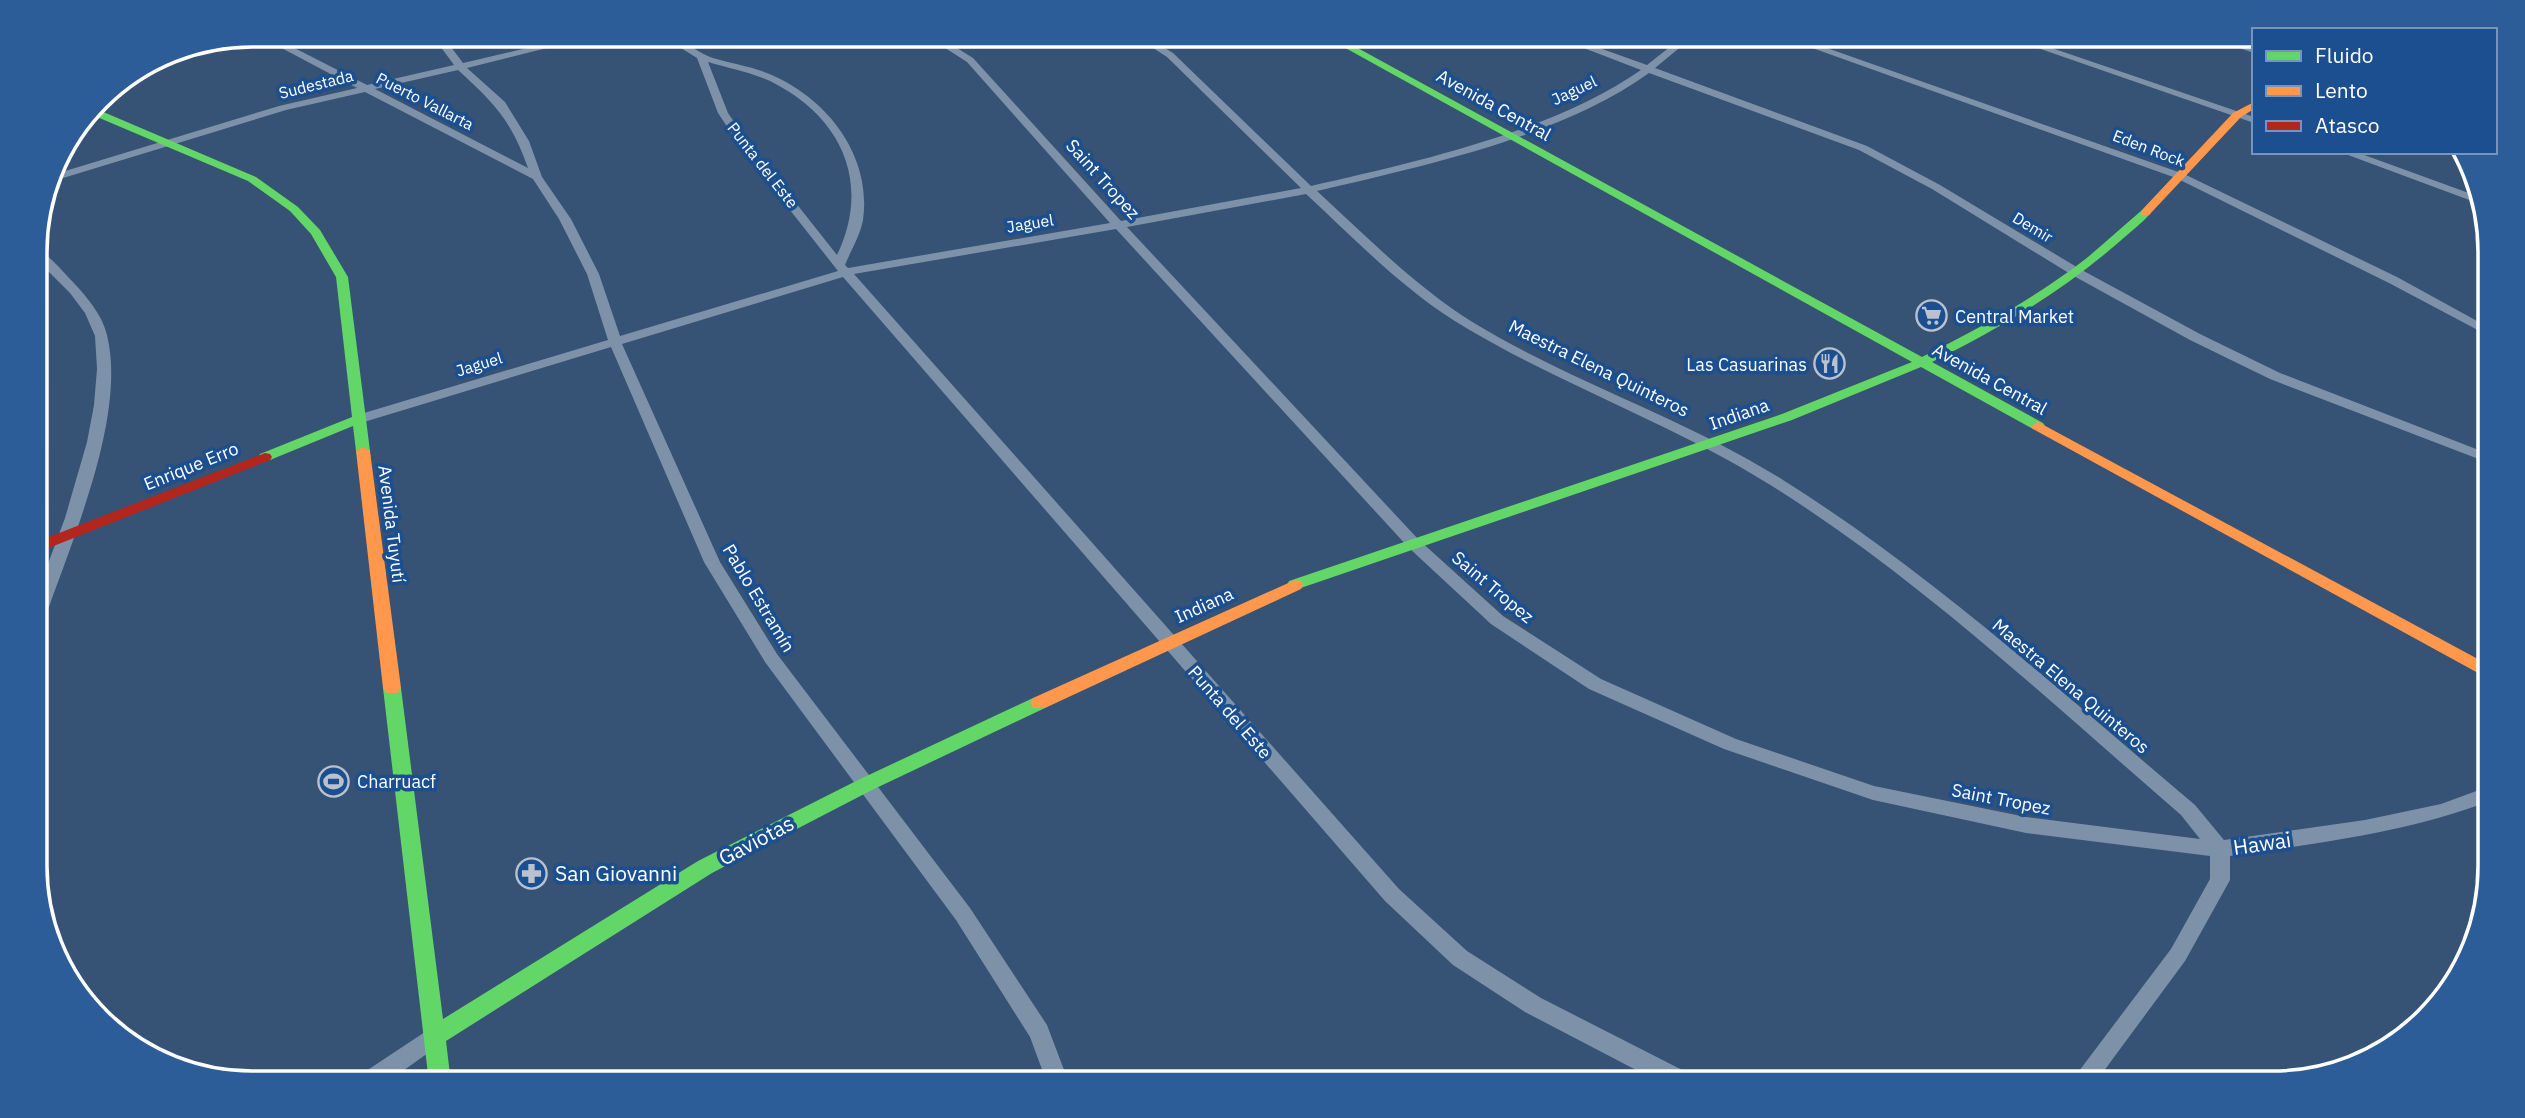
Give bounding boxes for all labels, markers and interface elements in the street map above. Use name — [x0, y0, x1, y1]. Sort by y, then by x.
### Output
legend — [2252, 28, 2497, 154]
text: Fluido — [2315, 41, 2374, 69]
street label: Avenida Central — [1433, 64, 1555, 146]
street label: Sudestada — [277, 65, 356, 103]
street label: Puerto Vallarta — [373, 68, 478, 134]
street label: Jaguel — [1548, 71, 1600, 109]
text: Lento — [2315, 76, 2368, 104]
text: Atasco — [2315, 111, 2379, 139]
street label: Punta del Este — [723, 118, 803, 212]
street label: Eden Rock — [2110, 125, 2188, 171]
street label: Saint Tropez — [1061, 134, 1145, 224]
street label: Demir — [2009, 207, 2057, 247]
street label: Jaguel — [1005, 209, 1055, 237]
supermarket icon: Central Market — [1915, 299, 1949, 333]
place label: Central Market — [1955, 305, 2074, 328]
street label: Maestra Elena Quinteros — [1505, 314, 1693, 422]
street label: Avenida Central — [1929, 338, 2051, 420]
restaurant icon: Las Casuarinas — [1813, 347, 1847, 381]
street label: Jaguel — [453, 348, 505, 380]
place label: Las Casuarinas — [1686, 353, 1807, 376]
street label: Indiana — [1706, 393, 1772, 435]
street label: Enrique Erro — [140, 437, 242, 495]
street label: Avenida Tuyutí — [373, 464, 411, 585]
street label: Pablo Estramín — [718, 540, 800, 656]
street label: Saint Tropez — [1447, 546, 1539, 628]
street label: Indiana — [1171, 582, 1237, 628]
street label: Maestra Elena Quinteros — [1988, 614, 2154, 758]
street label: Punta del Este — [1183, 661, 1277, 764]
sports icon: Charruacf — [317, 764, 351, 798]
place label: Charruacf — [357, 770, 436, 793]
street label: Saint Tropez — [1950, 778, 2052, 820]
street label: Gaviotas — [713, 808, 799, 872]
street label: Hawai — [2231, 825, 2293, 861]
pharmacy icon: San Giovanni — [515, 856, 549, 890]
place label: San Giovanni — [555, 859, 677, 887]

